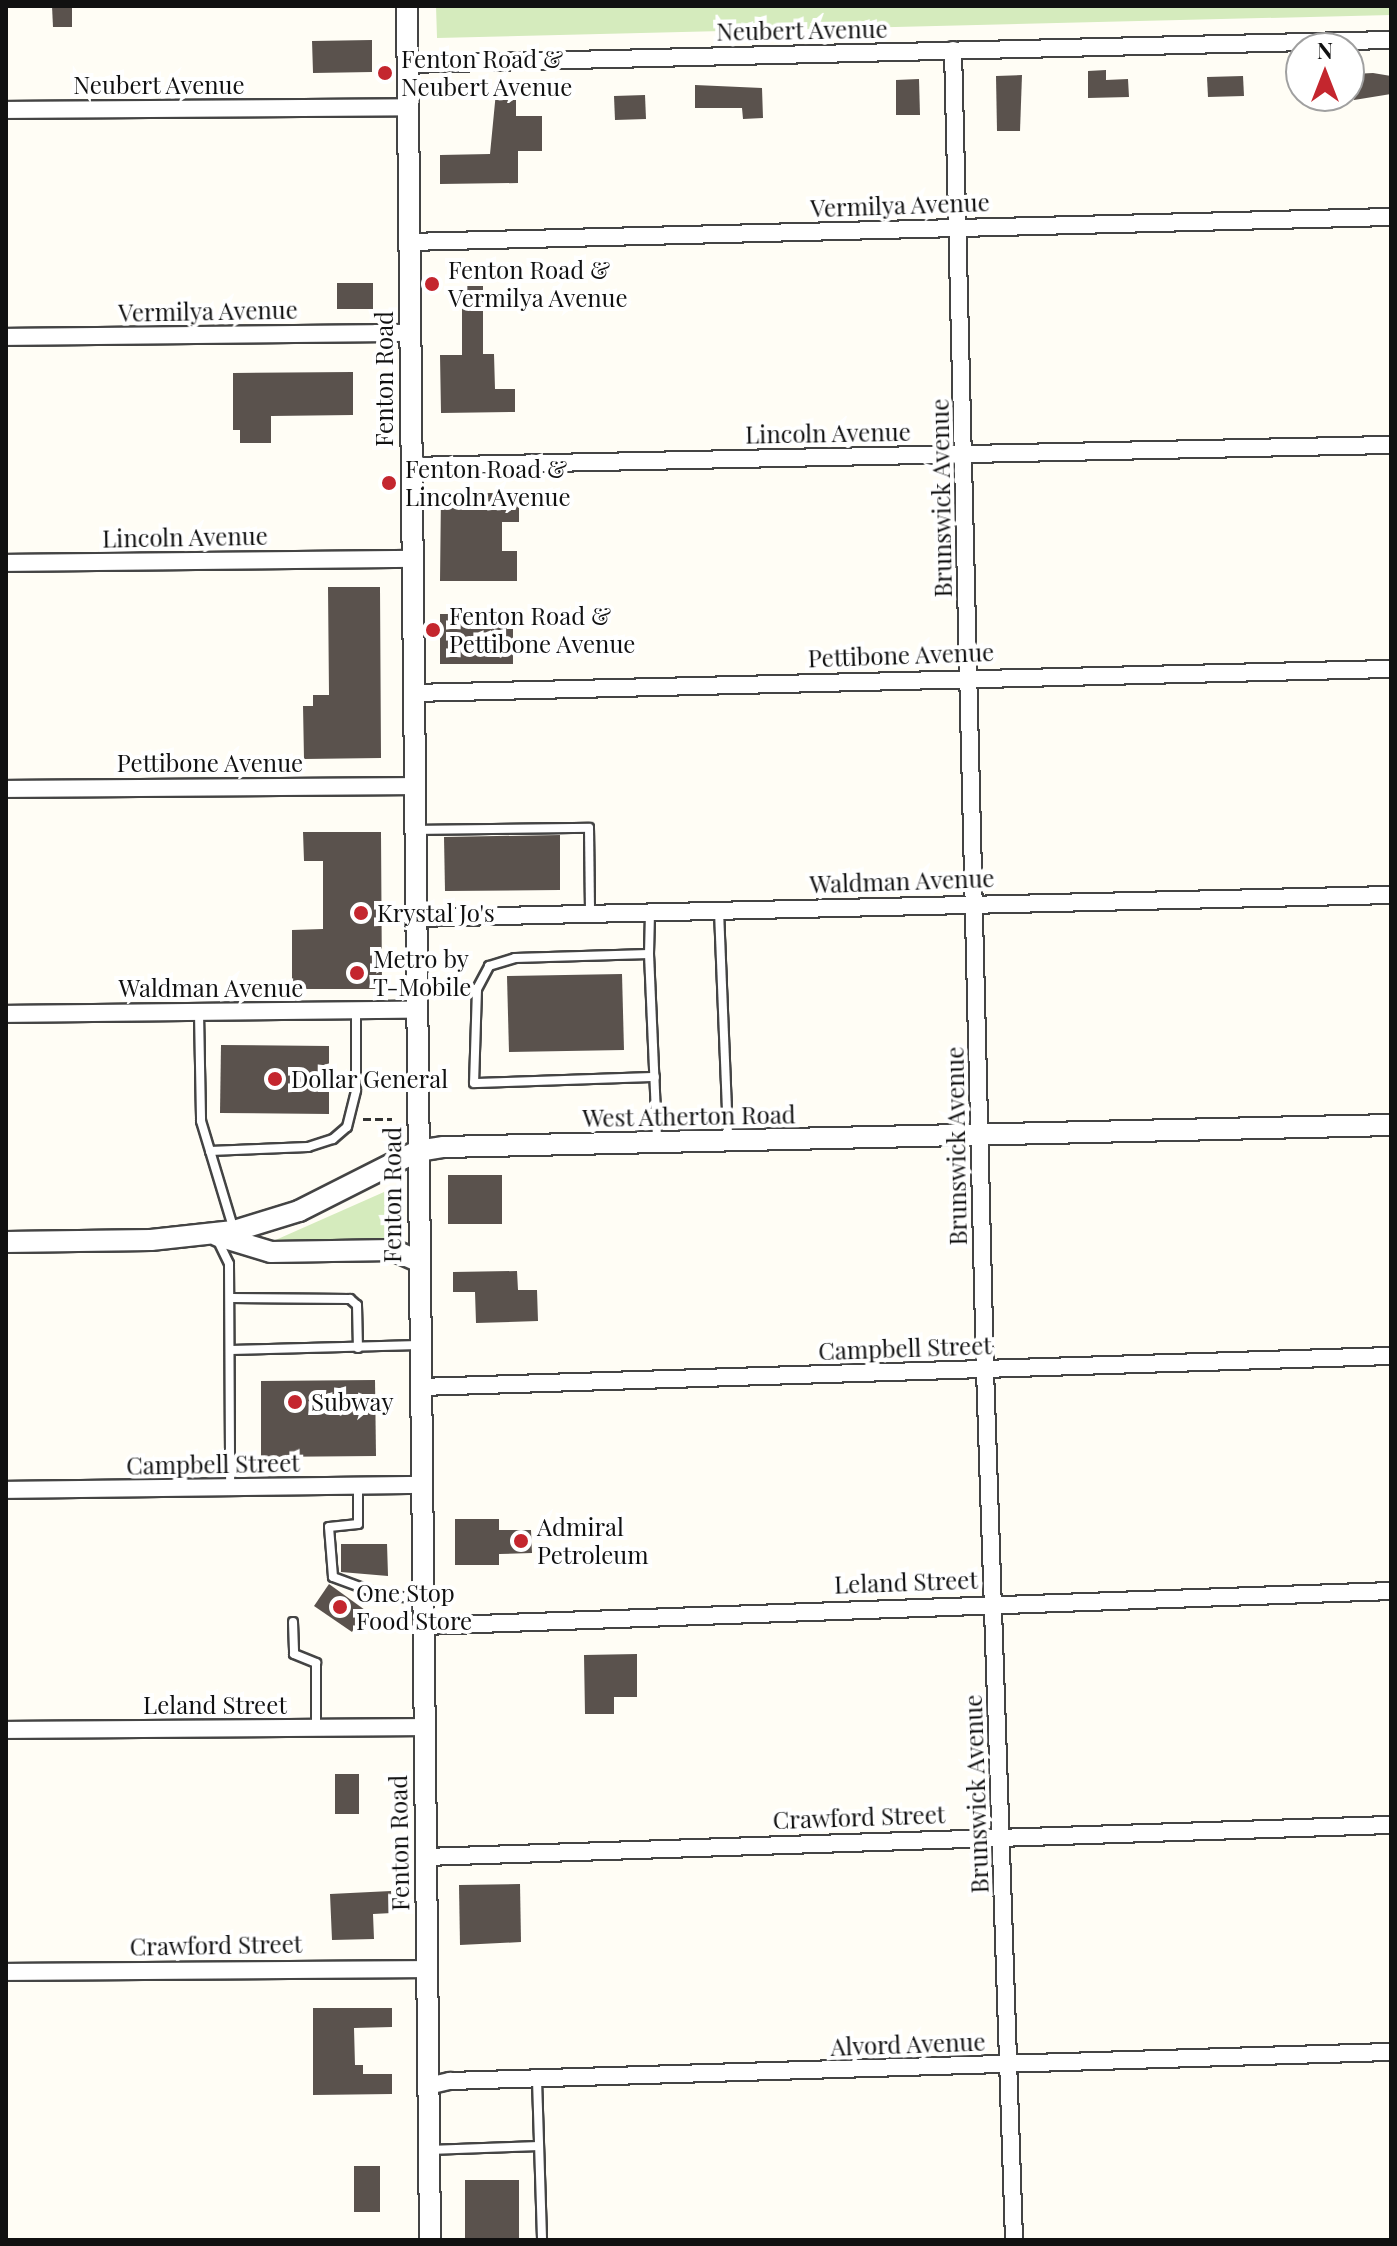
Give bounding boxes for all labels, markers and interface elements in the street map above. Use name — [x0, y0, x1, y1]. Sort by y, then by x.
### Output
street label: Neubert Avenue — [715, 14, 889, 46]
north arrow — [1285, 32, 1365, 112]
text: N — [1317, 35, 1333, 65]
place label: Fenton Road & Neubert Avenue — [401, 45, 574, 101]
marker: Fenton Road & Neubert Avenue — [376, 64, 394, 82]
street label: Neubert Avenue — [73, 71, 245, 99]
street label: Vermilya Avenue — [809, 187, 991, 223]
place label: Fenton Road & Vermilya Avenue — [448, 256, 629, 312]
marker: Fenton Road & Vermilya Avenue — [423, 275, 441, 293]
street label: Vermilya Avenue — [117, 295, 299, 327]
street label: Fenton Road — [370, 311, 398, 447]
street label: Brunswick Avenue — [925, 398, 957, 598]
street label: Lincoln Avenue — [745, 417, 911, 449]
place label: Fenton Road & Lincoln Avenue — [405, 455, 571, 511]
marker: Fenton Road & Lincoln Avenue — [380, 474, 398, 492]
street label: Lincoln Avenue — [102, 521, 268, 553]
place label: Fenton Road & Pettibone Avenue — [449, 602, 636, 658]
marker: Fenton Road & Pettibone Avenue — [424, 621, 442, 639]
street label: Pettibone Avenue — [807, 637, 995, 673]
street label: Pettibone Avenue — [116, 749, 304, 777]
street label: Waldman Avenue — [809, 863, 995, 899]
place label: Krystal Jo's — [377, 899, 495, 927]
marker: Krystal Jo's — [352, 904, 370, 922]
place label: Metro by T-Mobile — [373, 945, 471, 1001]
marker: Metro by T-Mobile — [348, 964, 366, 982]
street label: Waldman Avenue — [118, 974, 304, 1002]
street label: Brunswick Avenue — [940, 1046, 972, 1246]
place label: Dollar General — [291, 1065, 449, 1093]
marker: Dollar General — [266, 1070, 284, 1088]
street label: West Atherton Road — [582, 1100, 796, 1132]
street label: Fenton Road — [378, 1127, 406, 1263]
street label: Campbell Street — [818, 1331, 992, 1365]
place label: Subway — [311, 1388, 393, 1416]
marker: Subway — [286, 1393, 304, 1411]
street label: Campbell Street — [126, 1448, 300, 1480]
place label: Admiral Petroleum — [537, 1513, 649, 1569]
marker: Admiral Petroleum — [512, 1532, 530, 1550]
street label: Leland Street — [834, 1565, 978, 1599]
place label: One Stop Food Store — [356, 1579, 472, 1635]
marker: One Stop Food Store — [331, 1598, 349, 1616]
street label: Leland Street — [143, 1691, 287, 1719]
street label: Brunswick Avenue — [958, 1694, 994, 1894]
street label: Fenton Road — [383, 1775, 415, 1911]
street label: Crawford Street — [772, 1800, 946, 1834]
street label: Crawford Street — [129, 1929, 303, 1961]
street label: Alvord Avenue — [830, 2027, 986, 2061]

